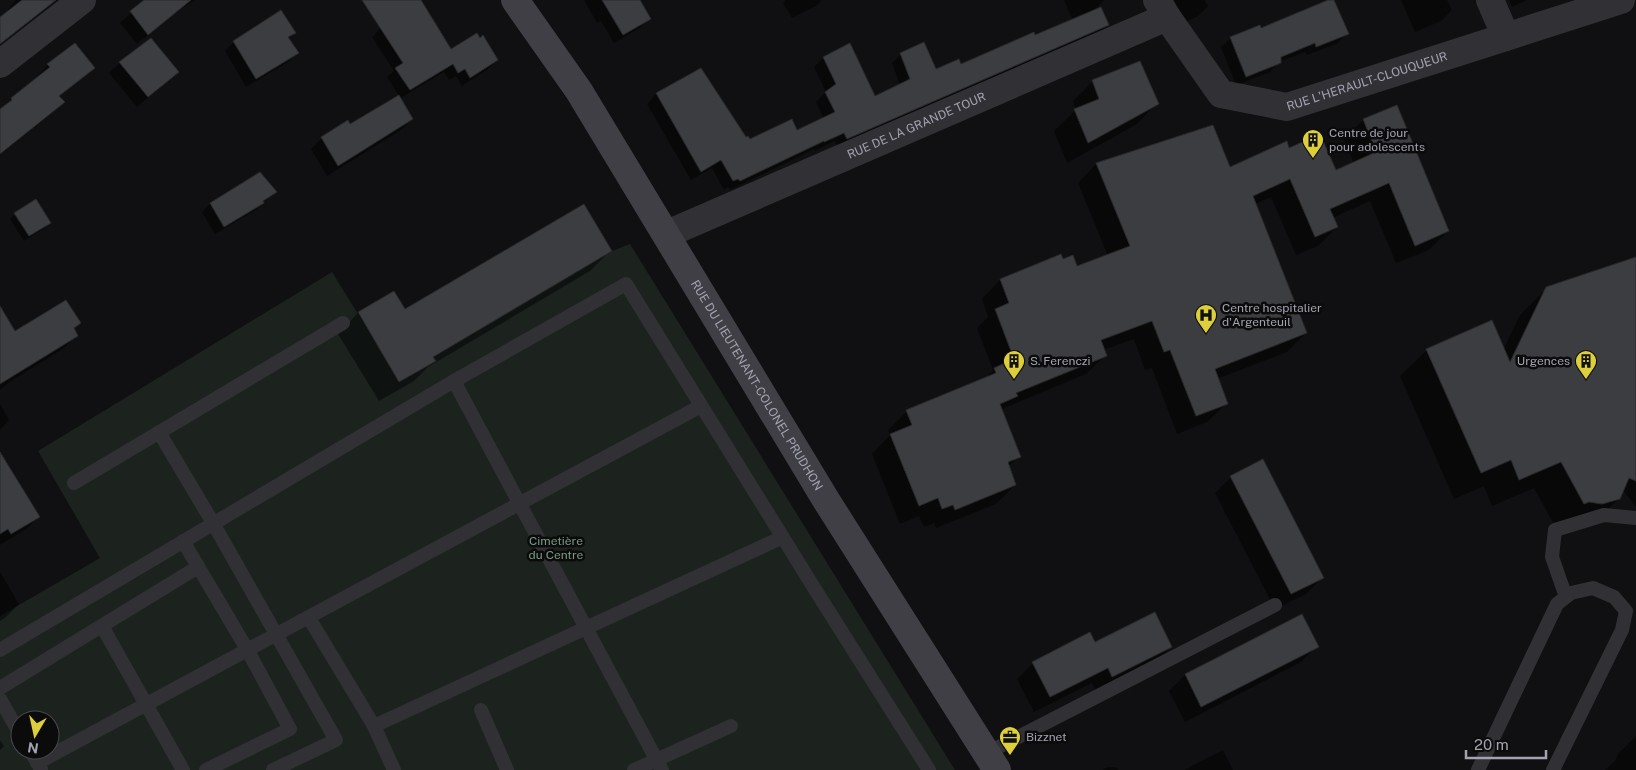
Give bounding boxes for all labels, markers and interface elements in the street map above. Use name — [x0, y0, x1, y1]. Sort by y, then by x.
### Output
street label: RUE L'HERAULT-CLOUQUEUR — [1285, 49, 1449, 114]
street label: RUE DE LA GRANDE TOUR — [845, 90, 988, 162]
place label: Centre de jour pour adolescents — [1329, 126, 1425, 154]
building icon: Centre de jour pour adolescents — [1301, 128, 1325, 159]
street label: RUE DU LIEUTENANT-COLONEL PRUDHON — [688, 278, 826, 493]
place label: Centre hospitalier d'Argenteuil — [1222, 301, 1322, 329]
hospital icon: Centre hospitalier d'Argenteuil — [1194, 303, 1218, 334]
building icon: S. Ferenczi — [1002, 349, 1026, 380]
building icon: Urgences — [1574, 349, 1598, 380]
place label: S. Ferenczi — [1030, 354, 1091, 368]
place label: Urgences — [1517, 354, 1570, 368]
park label: Cimetière du Centre — [529, 534, 584, 562]
north arrow — [10, 710, 60, 760]
office icon: Bizznet — [998, 725, 1022, 756]
scale bar — [1466, 728, 1546, 760]
place label: Bizznet — [1026, 730, 1067, 744]
text: 20 m — [1474, 736, 1509, 753]
text: N — [26, 739, 40, 757]

